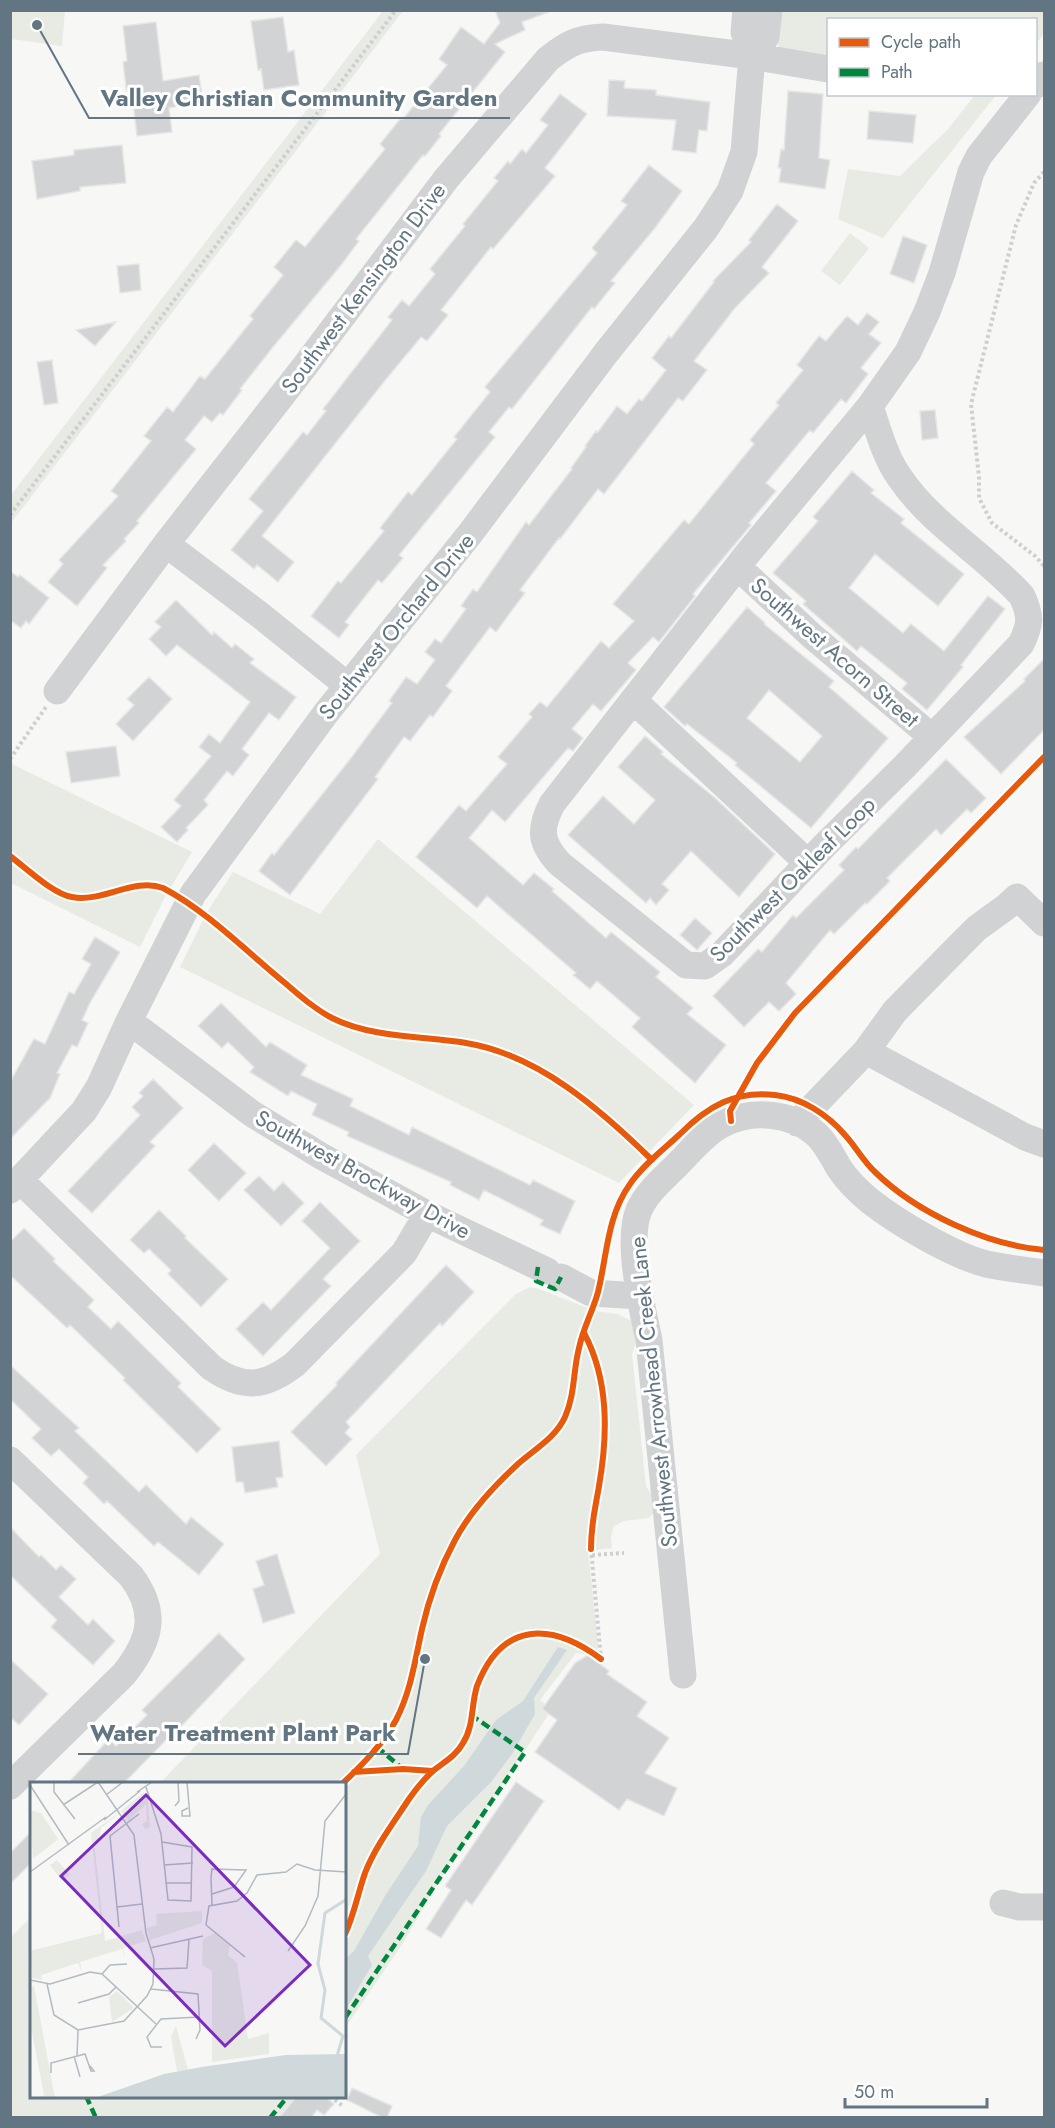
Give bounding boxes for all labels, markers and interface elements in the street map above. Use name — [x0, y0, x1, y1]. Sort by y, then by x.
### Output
legend — [827, 18, 1037, 96]
text: Cycle path — [881, 29, 961, 55]
text: Path — [881, 59, 913, 85]
callout: Valley Christian Community Garden — [89, 76, 510, 118]
text: Valley Christian Community Garden — [100, 80, 497, 115]
street label: Southwest Kensington Drive — [273, 176, 453, 400]
street label: Southwest Orchard Drive — [311, 526, 481, 726]
street label: Southwest Acorn Street — [744, 570, 927, 735]
street label: Southwest Oakleaf Loop — [702, 789, 882, 969]
street label: Southwest Brockway Drive — [250, 1101, 476, 1247]
street label: Southwest Arrowhead Creek Lane — [621, 1235, 685, 1549]
callout: Water Treatment Plant Park — [78, 1712, 408, 1754]
text: Water Treatment Plant Park — [90, 1715, 396, 1750]
inset map — [30, 1782, 346, 2098]
scale bar — [845, 2071, 988, 2109]
text: 50 m — [854, 2079, 894, 2105]

